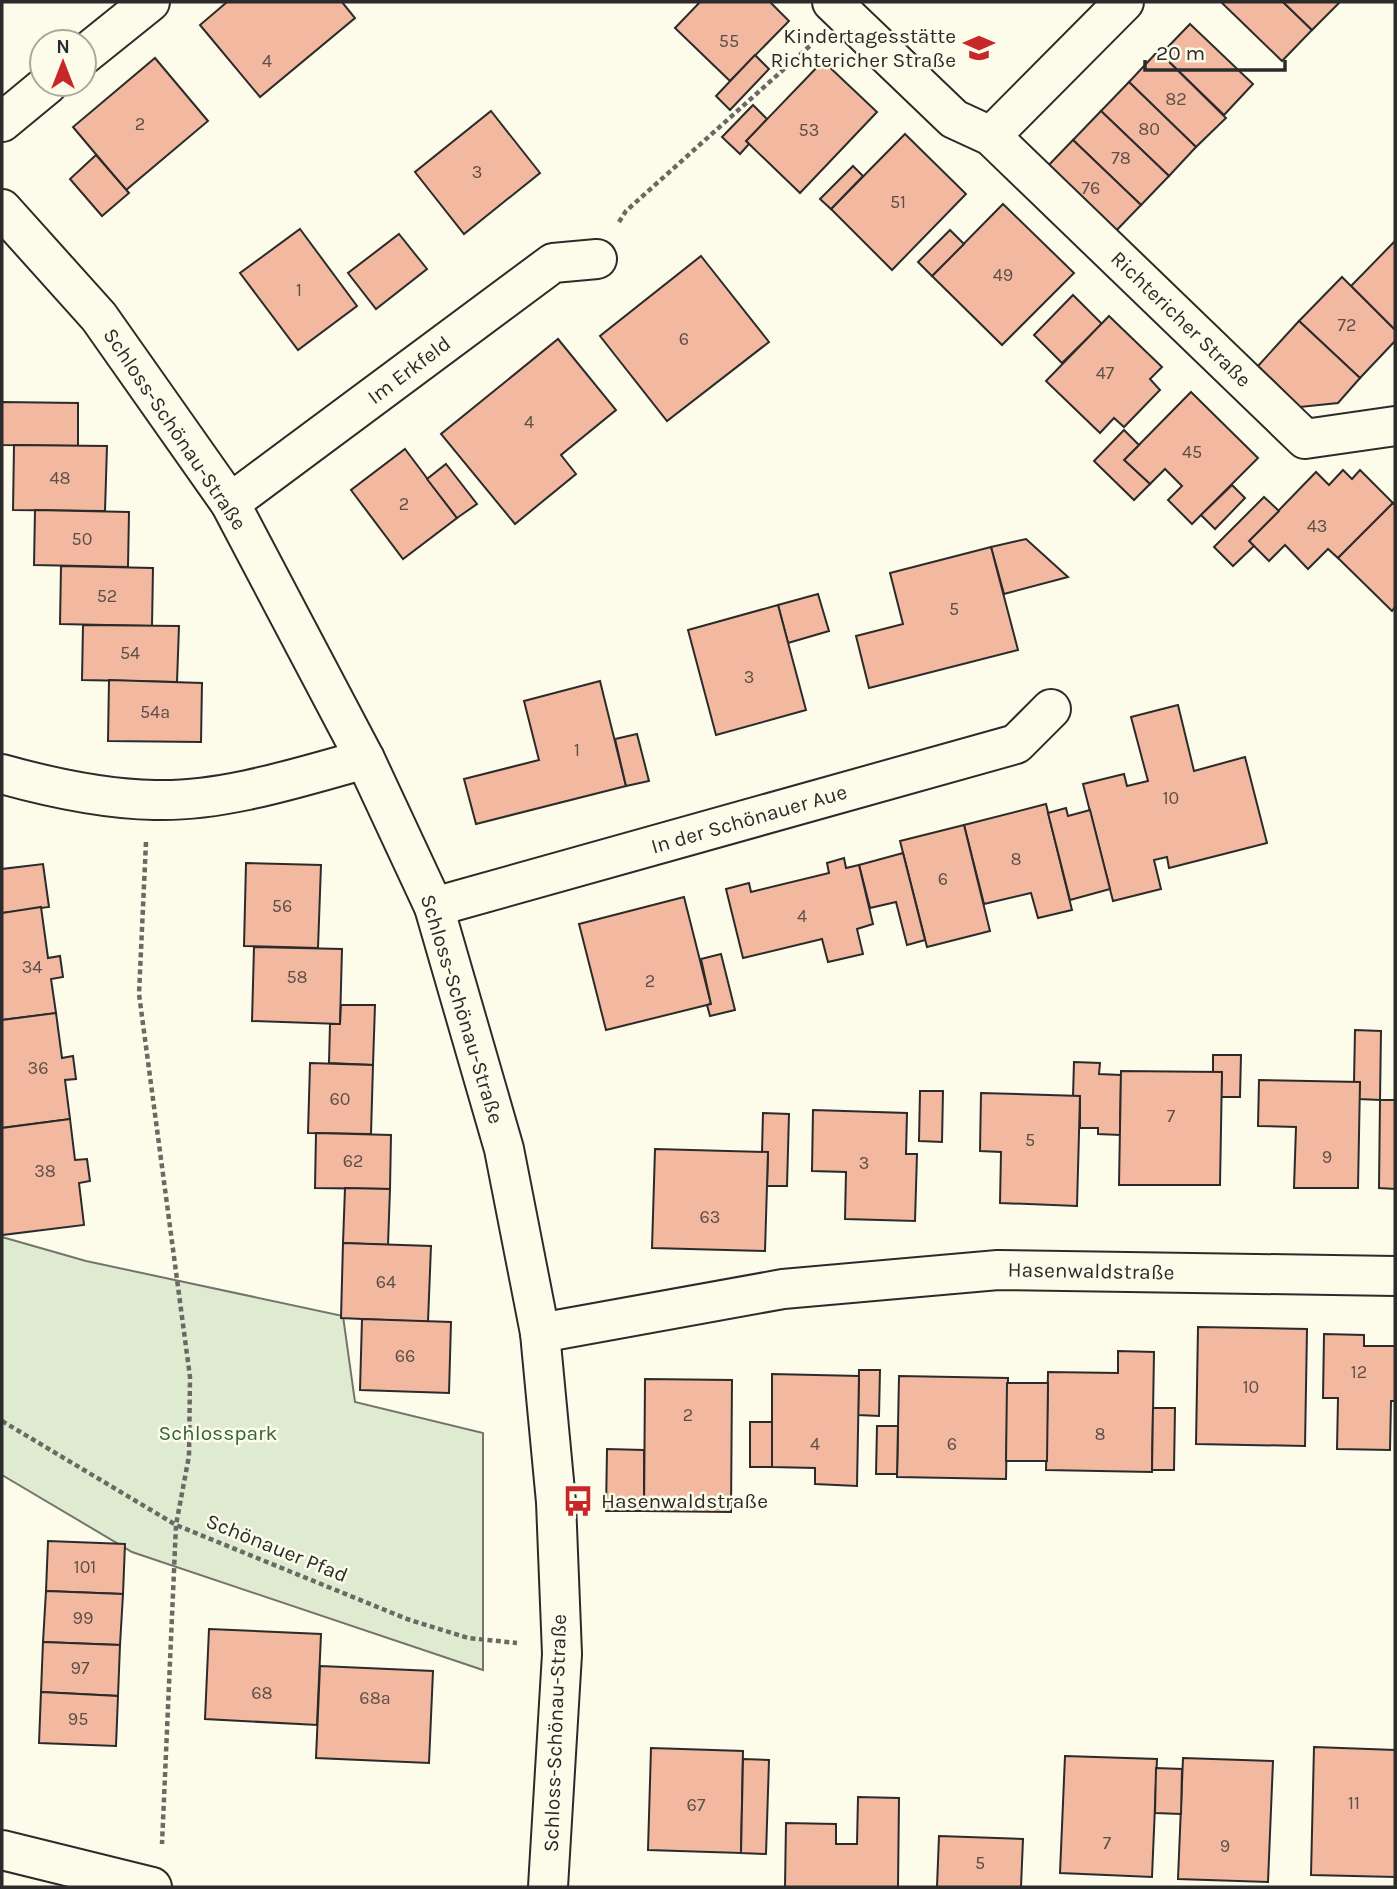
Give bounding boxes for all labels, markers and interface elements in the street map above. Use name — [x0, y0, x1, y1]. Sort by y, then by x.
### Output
place label: Kindertagesstätte Richtericher Straße — [771, 24, 956, 72]
north arrow — [28, 28, 98, 98]
scale bar — [1145, 28, 1285, 72]
house number: 55 — [719, 30, 739, 52]
school or university icon: Kindertagesstätte Richtericher Straße — [962, 31, 996, 65]
text: N — [56, 36, 70, 58]
text: 20 m — [1156, 41, 1205, 65]
house number: 4 — [262, 50, 272, 72]
house number: 82 — [1165, 88, 1187, 110]
house number: 2 — [135, 113, 145, 135]
house number: 80 — [1138, 118, 1160, 140]
house number: 53 — [799, 119, 819, 141]
house number: 78 — [1111, 147, 1131, 169]
house number: 3 — [472, 161, 482, 183]
house number: 76 — [1082, 177, 1100, 199]
house number: 51 — [890, 191, 906, 213]
street label: Richtericher Straße — [1106, 246, 1256, 392]
house number: 49 — [993, 264, 1013, 286]
house number: 1 — [296, 279, 302, 301]
house number: 72 — [1338, 314, 1356, 336]
street label: Schloss-Schönau-Straße — [98, 324, 252, 534]
house number: 6 — [679, 328, 689, 350]
street label: Im Erkfeld — [363, 331, 455, 409]
house number: 47 — [1096, 362, 1115, 384]
house number: 4 — [524, 411, 534, 433]
house number: 45 — [1182, 441, 1202, 463]
house number: 48 — [49, 467, 71, 489]
house number: 2 — [399, 493, 409, 515]
house number: 43 — [1307, 515, 1327, 537]
house number: 50 — [72, 528, 92, 550]
house number: 52 — [97, 585, 117, 607]
house number: 5 — [949, 598, 959, 620]
house number: 54 — [120, 642, 140, 664]
house number: 3 — [744, 666, 754, 688]
house number: 54a — [140, 701, 170, 723]
house number: 1 — [574, 739, 580, 761]
street label: In der Schönauer Aue — [648, 780, 850, 858]
house number: 10 — [1163, 787, 1179, 809]
house number: 8 — [1010, 848, 1022, 870]
house number: 6 — [938, 868, 948, 890]
street label: Schloss-Schönau-Straße — [416, 892, 508, 1126]
house number: 56 — [272, 895, 292, 917]
house number: 4 — [797, 905, 807, 927]
house number: 34 — [22, 956, 42, 978]
house number: 58 — [286, 966, 308, 988]
house number: 2 — [645, 970, 655, 992]
house number: 36 — [28, 1057, 48, 1079]
house number: 60 — [330, 1088, 351, 1110]
house number: 7 — [1167, 1105, 1176, 1127]
house number: 5 — [1025, 1129, 1035, 1151]
house number: 9 — [1322, 1146, 1332, 1168]
house number: 62 — [343, 1150, 363, 1172]
house number: 3 — [859, 1152, 869, 1174]
house number: 38 — [34, 1160, 56, 1182]
house number: 63 — [700, 1206, 720, 1228]
street label: Hasenwaldstraße — [1007, 1258, 1175, 1284]
house number: 64 — [376, 1271, 396, 1293]
house number: 66 — [395, 1345, 415, 1367]
house number: 12 — [1351, 1361, 1367, 1383]
house number: 10 — [1243, 1376, 1259, 1398]
house number: 2 — [683, 1404, 693, 1426]
park label: Schlosspark — [159, 1421, 278, 1445]
house number: 8 — [1094, 1423, 1106, 1445]
house number: 4 — [810, 1433, 820, 1455]
house number: 6 — [947, 1433, 957, 1455]
bus stop icon: Hasenwaldstraße — [561, 1484, 595, 1518]
place label: Hasenwaldstraße — [601, 1489, 768, 1513]
street label: Schönauer Pfad — [203, 1509, 351, 1587]
house number: 101 — [74, 1556, 96, 1578]
house number: 99 — [73, 1607, 93, 1629]
street label: Schloss-Schönau-Straße — [539, 1614, 571, 1852]
house number: 97 — [71, 1657, 90, 1679]
house number: 68 — [251, 1682, 273, 1704]
house number: 68a — [359, 1687, 391, 1709]
house number: 95 — [68, 1708, 88, 1730]
house number: 11 — [1348, 1792, 1360, 1814]
house number: 67 — [687, 1794, 706, 1816]
house number: 7 — [1103, 1832, 1112, 1854]
house number: 9 — [1220, 1835, 1230, 1857]
house number: 5 — [975, 1852, 985, 1874]

